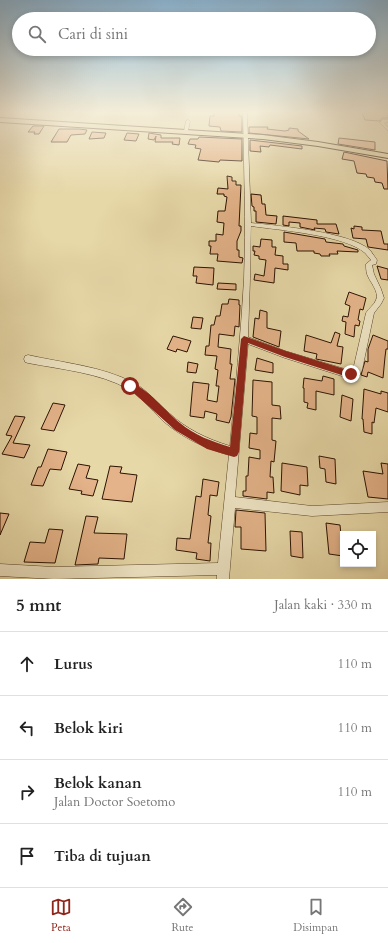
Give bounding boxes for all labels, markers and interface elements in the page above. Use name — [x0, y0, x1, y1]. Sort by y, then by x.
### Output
search box — [12, 12, 376, 56]
icon: search — [26, 23, 48, 45]
text: Cari di sini — [58, 24, 128, 44]
route end — [342, 365, 360, 383]
route start — [121, 377, 139, 395]
map controls — [340, 531, 376, 567]
button: locate — [340, 531, 376, 567]
text: 5 mnt — [16, 594, 61, 617]
text: Jalan kaki · 330 m — [274, 596, 372, 614]
icon: ahead — [16, 653, 38, 675]
text: Lurus — [54, 654, 93, 674]
text: 110 m — [338, 655, 372, 673]
icon: left — [16, 717, 38, 739]
text: Belok kiri — [54, 718, 123, 738]
text: 110 m — [338, 719, 372, 737]
text: Belok kanan — [54, 773, 142, 793]
icon: right — [16, 781, 38, 803]
text: 110 m — [338, 783, 372, 801]
text: Jalan Doctor Soetomo — [54, 793, 175, 811]
icon: arrive — [16, 845, 38, 867]
text: Tiba di tujuan — [54, 846, 151, 866]
tab: Peta — [50, 896, 72, 935]
tab: Rute — [171, 896, 194, 935]
tab: Disimpan — [293, 896, 338, 935]

